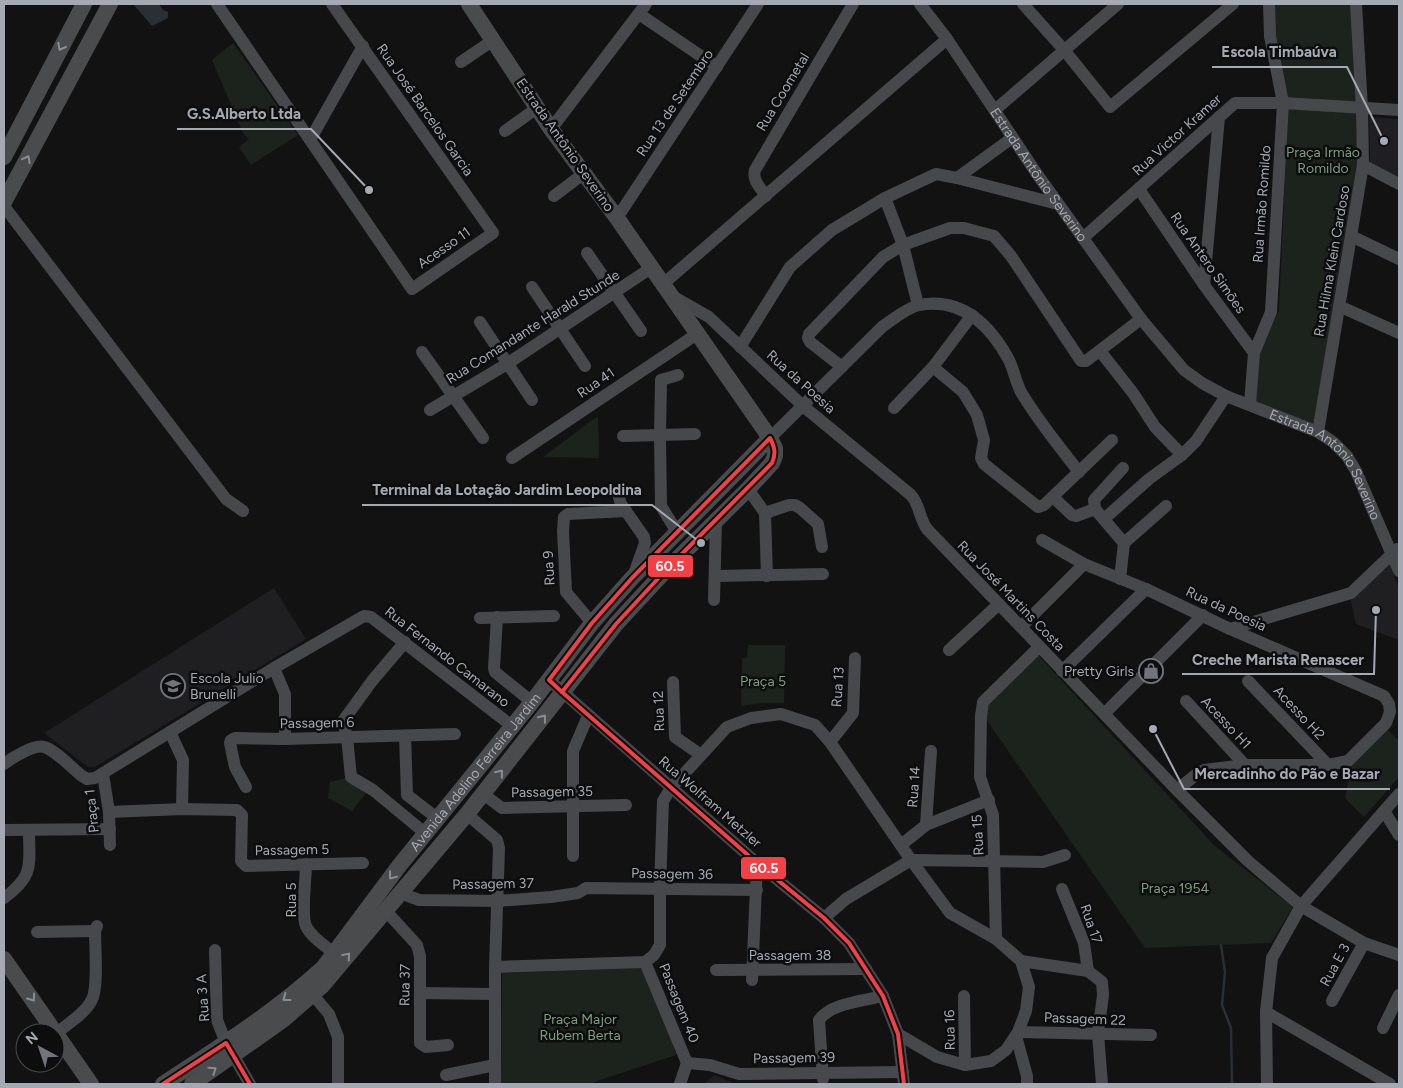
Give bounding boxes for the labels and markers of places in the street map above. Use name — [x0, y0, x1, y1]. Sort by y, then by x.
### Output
callout: Escola Timbaúva — [1212, 37, 1347, 67]
callout: G.S.Alberto Ltda — [177, 99, 311, 129]
callout: Terminal da Lotação Jardim Leopoldina — [362, 475, 652, 505]
callout: Creche Marista Renascer — [1182, 644, 1374, 674]
shop icon: Pretty Girls — [1138, 658, 1164, 684]
place label: Pretty Girls — [1064, 663, 1134, 680]
place label: Escola Julio Brunelli — [190, 670, 264, 703]
school or university icon: Escola Julio Brunelli — [160, 673, 186, 699]
callout: Mercadinho do Pão e Bazar — [1184, 759, 1390, 789]

